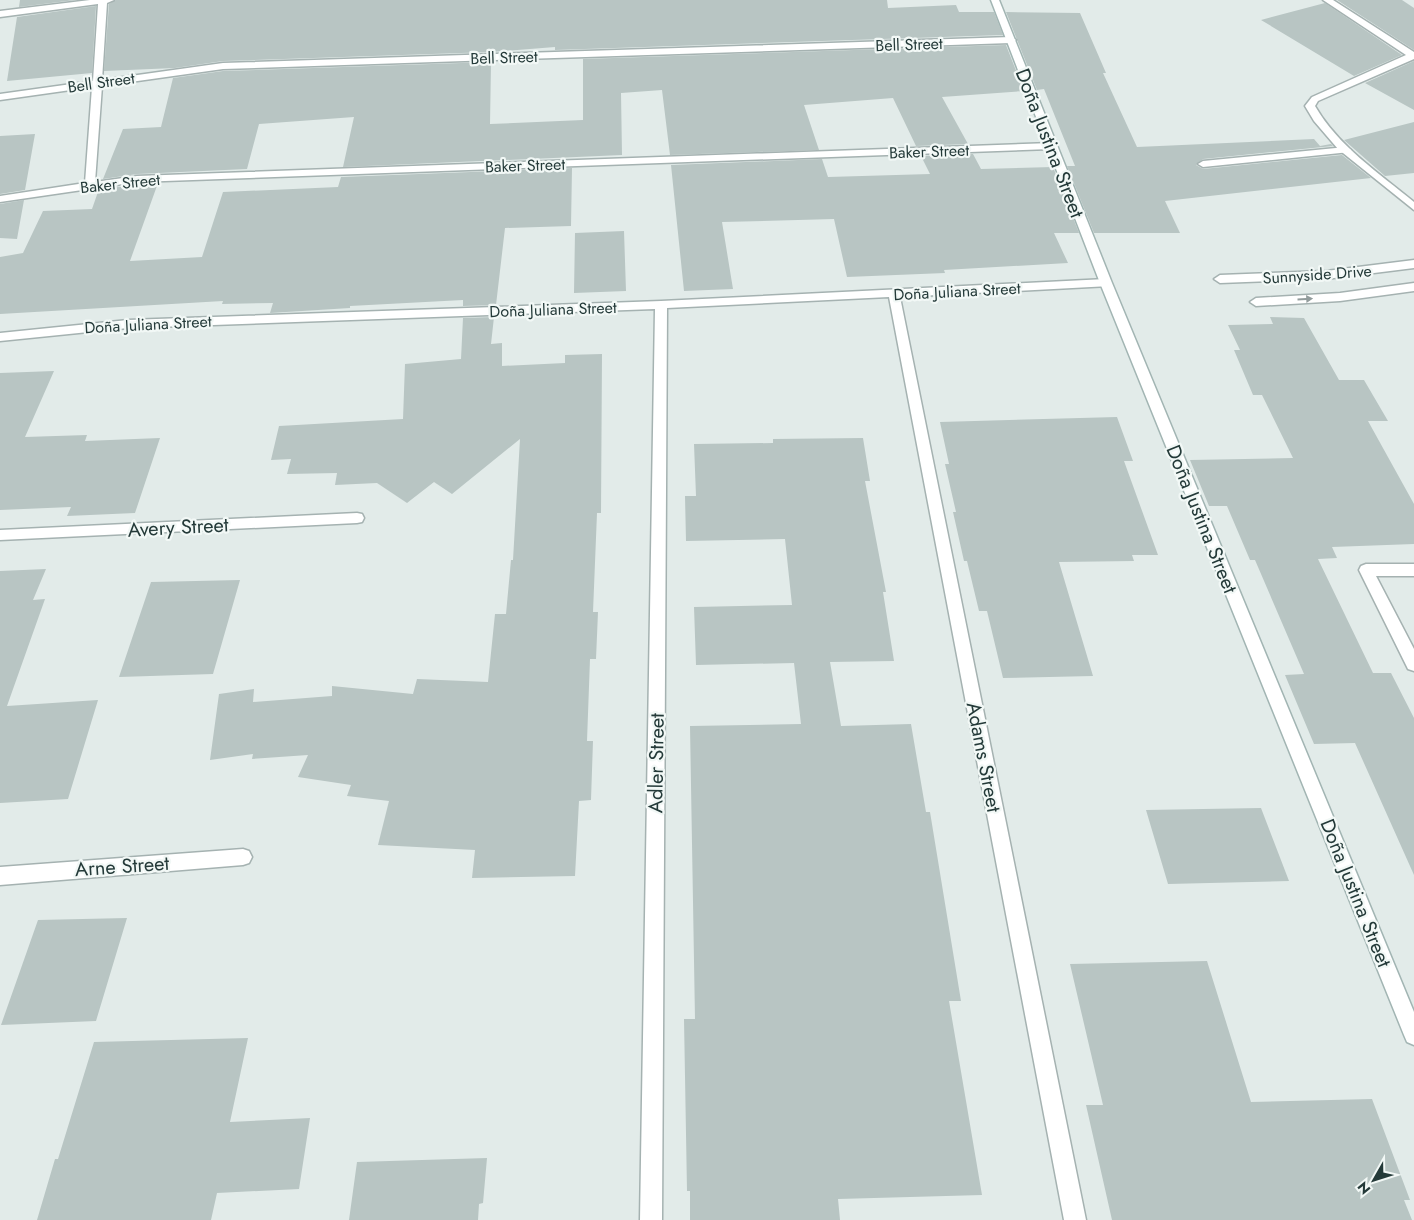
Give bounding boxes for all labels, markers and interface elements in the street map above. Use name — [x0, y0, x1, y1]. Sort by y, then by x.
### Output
street label: Bell Street — [875, 32, 943, 57]
street label: Bell Street — [470, 45, 538, 70]
street label: Doña Justina Street — [1008, 64, 1091, 222]
street label: Bell Street — [66, 66, 136, 99]
street label: Baker Street — [889, 139, 970, 164]
street label: Baker Street — [485, 153, 566, 178]
street label: Baker Street — [79, 168, 161, 199]
street label: Sunnyside Drive — [1262, 259, 1372, 290]
street label: Doña Juliana Street — [893, 277, 1021, 306]
one-way arrow — [1297, 295, 1313, 303]
street label: Doña Juliana Street — [489, 296, 617, 323]
street label: Doña Juliana Street — [84, 310, 212, 339]
street label: Doña Justina Street — [1159, 441, 1245, 598]
street label: Avery Street — [127, 510, 229, 545]
street label: Adams Street — [959, 700, 1008, 815]
street label: Adler Street — [641, 713, 672, 813]
street label: Doña Justina Street — [1313, 815, 1399, 972]
street label: Arne Street — [74, 849, 170, 884]
north arrow — [1349, 1155, 1399, 1205]
text: N — [1353, 1178, 1375, 1199]

